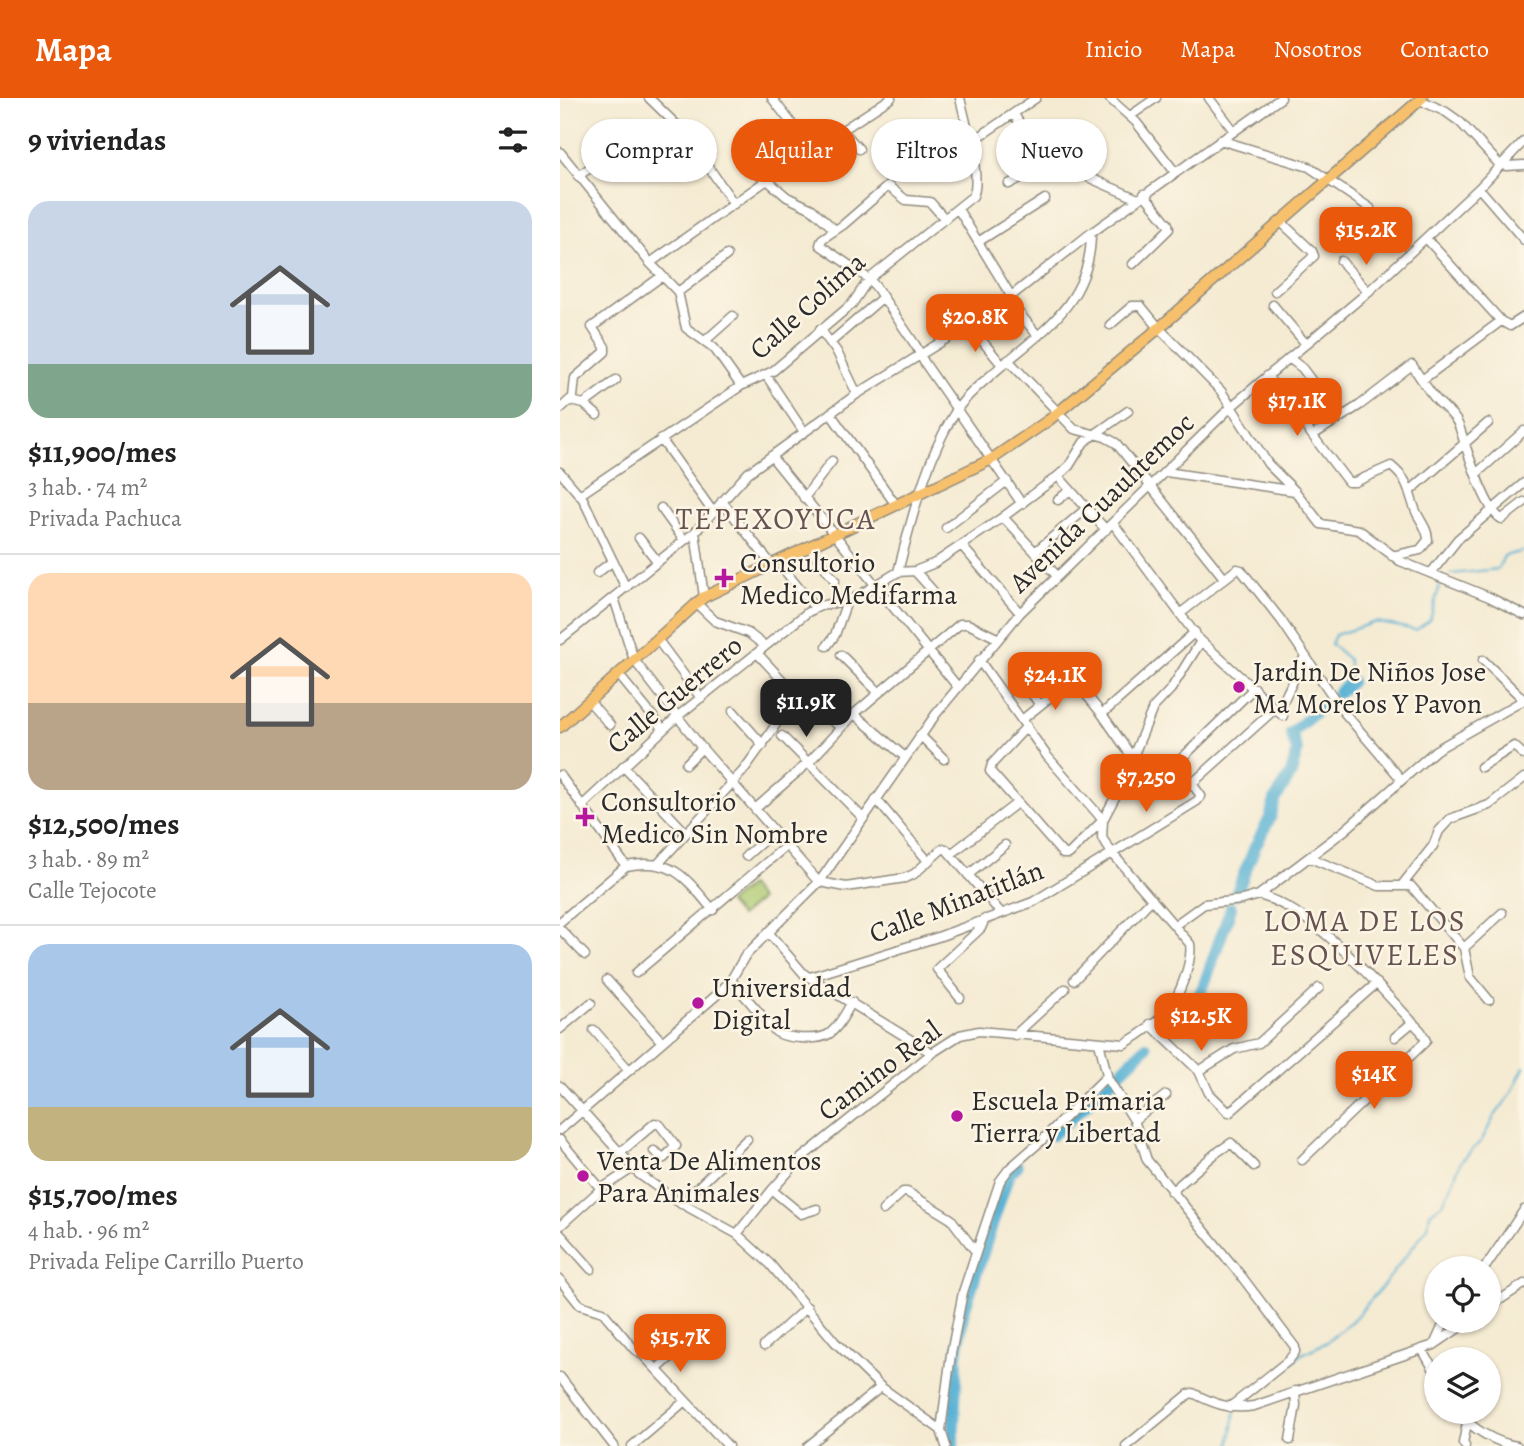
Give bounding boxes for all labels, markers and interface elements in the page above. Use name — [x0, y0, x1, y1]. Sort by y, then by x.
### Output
text: Mapa — [35, 27, 112, 72]
text: Inicio — [1085, 33, 1142, 65]
text: Mapa — [1180, 33, 1235, 65]
text: Nosotros — [1273, 33, 1362, 65]
text: Contacto — [1400, 33, 1489, 65]
chip: Comprar — [581, 119, 717, 182]
chip: Alquilar — [731, 119, 857, 182]
chip: Filtros — [871, 119, 982, 182]
chip: Nuevo — [996, 119, 1107, 182]
text: 9 viviendas — [28, 120, 166, 160]
icon: filters — [494, 121, 532, 159]
pin: $15.2K — [1309, 208, 1423, 267]
text: $15.2K — [1335, 214, 1397, 245]
street label: Calle Colima — [741, 243, 874, 368]
icon: home — [217, 247, 343, 373]
pin: $20.8K — [918, 294, 1032, 354]
text: $20.8K — [942, 301, 1008, 332]
pin: $17.1K — [1240, 378, 1354, 438]
text: $17.1K — [1268, 385, 1326, 416]
street label: Avenida Cuauhtemoc — [1000, 404, 1203, 602]
text: $11,900/mes — [28, 432, 177, 472]
text: 3 hab. · 74 m² — [28, 472, 147, 503]
district label: TEPEXOYUCA — [676, 499, 876, 539]
text: Privada Pachuca — [28, 503, 182, 534]
place label: Consultorio Medico Medifarma — [740, 544, 957, 614]
marker: Consultorio Medico Medifarma — [714, 568, 734, 588]
icon: home — [217, 619, 343, 745]
street label: Calle Guerrero — [599, 627, 751, 763]
pin: $24.1K — [998, 652, 1112, 712]
place label: Jardin De Niños Jose Ma Morelos Y Pavon — [1253, 653, 1486, 723]
text: $24.1K — [1024, 659, 1086, 690]
marker: Jardin De Niños Jose Ma Morelos Y Pavon — [1231, 679, 1247, 695]
pin: $11.9K — [749, 680, 863, 739]
text: $11.9K — [776, 686, 836, 717]
pin: $7,250 — [1089, 754, 1203, 814]
text: $7,250 — [1116, 761, 1176, 792]
place label: Consultorio Medico Sin Nombre — [601, 783, 828, 853]
text: $12,500/mes — [28, 804, 179, 844]
marker: Consultorio Medico Sin Nombre — [575, 807, 595, 827]
text: 3 hab. · 89 m² — [28, 844, 149, 875]
street label: Calle Minatitlán — [864, 851, 1049, 953]
text: Calle Tejocote — [28, 875, 157, 906]
district label: LOMA DE LOS ESQUIVELES — [1263, 901, 1467, 975]
place label: Universidad Digital — [712, 969, 852, 1039]
icon: home — [217, 990, 343, 1116]
pin: $12.5K — [1144, 993, 1258, 1053]
marker: Universidad Digital — [690, 995, 706, 1011]
text: $12.5K — [1170, 1000, 1232, 1031]
street label: Camino Real — [810, 1012, 949, 1130]
pin: $14K — [1333, 1052, 1415, 1111]
text: $14K — [1352, 1058, 1396, 1089]
place label: Escuela Primaria Tierra y Libertad — [971, 1082, 1166, 1152]
marker: Escuela Primaria Tierra y Libertad — [949, 1108, 965, 1124]
place label: Venta De Alimentos Para Animales — [596, 1142, 822, 1212]
marker: Venta De Alimentos Para Animales — [575, 1168, 591, 1184]
text: $15,700/mes — [28, 1175, 178, 1215]
text: 4 hab. · 96 m² — [28, 1215, 149, 1246]
text: Privada Felipe Carrillo Puerto — [28, 1246, 304, 1277]
map controls — [1424, 1256, 1501, 1424]
button: locate — [1424, 1256, 1501, 1333]
pin: $15.7K — [623, 1314, 737, 1374]
text: $15.7K — [650, 1321, 710, 1352]
button: layers — [1424, 1347, 1501, 1424]

